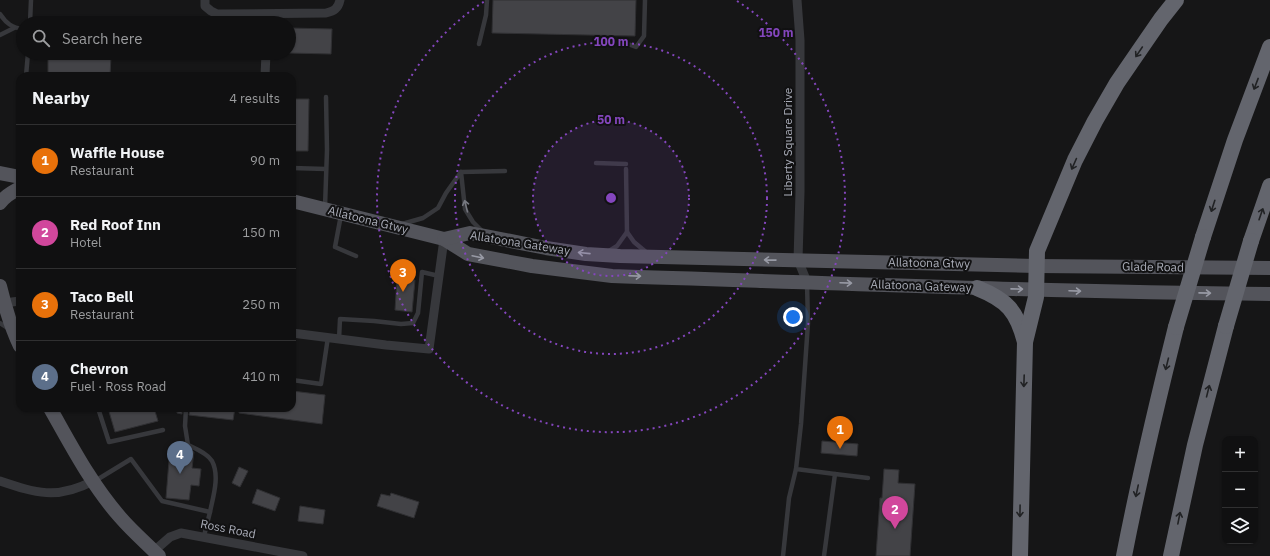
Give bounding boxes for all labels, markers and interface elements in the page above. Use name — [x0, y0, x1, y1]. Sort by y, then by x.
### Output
search box — [16, 16, 296, 60]
text: 150 m — [758, 25, 794, 40]
icon: search — [30, 27, 52, 49]
text: Search here — [62, 29, 142, 48]
text: 100 m — [593, 34, 629, 49]
one-way arrow — [1135, 46, 1143, 57]
one-way arrow — [1252, 77, 1260, 89]
text: Nearby — [32, 87, 90, 109]
street label: Liberty Square Drive — [780, 87, 795, 196]
text: 4 results — [229, 90, 280, 107]
text: 50 m — [597, 112, 625, 127]
text: Waffle House — [70, 143, 164, 162]
text: 1 — [41, 152, 49, 169]
text: 90 m — [250, 152, 280, 169]
one-way arrow — [1069, 157, 1077, 169]
text: Restaurant — [70, 162, 134, 179]
centre of rings — [604, 191, 618, 205]
one-way arrow — [461, 199, 469, 212]
one-way arrow — [1209, 199, 1216, 212]
street label: Allatoona Gtwy — [327, 202, 410, 237]
one-way arrow — [1257, 208, 1265, 220]
text: Red Roof Inn — [70, 215, 161, 234]
text: 2 — [41, 224, 49, 241]
text: 150 m — [242, 224, 280, 241]
street label: Allatoona Gateway — [469, 227, 571, 258]
text: Hotel — [70, 234, 102, 251]
one-way arrow — [578, 249, 591, 257]
one-way arrow — [471, 253, 484, 261]
street label: Allatoona Gtwy — [888, 254, 970, 271]
one-way arrow — [764, 256, 777, 264]
street label: Glade Road — [1122, 258, 1184, 275]
pin: 3 — [390, 259, 416, 292]
one-way arrow — [628, 273, 641, 280]
street label: Allatoona Gateway — [870, 276, 972, 295]
one-way arrow — [839, 279, 852, 287]
one-way arrow — [1010, 285, 1023, 293]
text: Taco Bell — [70, 287, 133, 306]
one-way arrow — [1068, 287, 1081, 295]
one-way arrow — [1198, 289, 1211, 297]
text: 3 — [41, 296, 49, 313]
text: 250 m — [242, 296, 280, 313]
text: Restaurant — [70, 306, 134, 323]
your location — [783, 307, 803, 327]
one-way arrow — [1162, 358, 1170, 371]
text: Chevron — [70, 359, 128, 378]
text: 4 — [41, 368, 49, 385]
text: 410 m — [242, 368, 280, 385]
one-way arrow — [1020, 374, 1028, 387]
text: Fuel · Ross Road — [70, 378, 166, 395]
one-way arrow — [1205, 385, 1212, 398]
pin: 1 — [827, 416, 853, 449]
map controls — [1222, 436, 1258, 544]
button: + — [1222, 436, 1258, 472]
pin: 4 — [167, 441, 193, 474]
button: − — [1222, 472, 1258, 508]
one-way arrow — [1133, 484, 1141, 497]
pin: 2 — [882, 496, 908, 529]
one-way arrow — [1017, 504, 1024, 517]
button: layers — [1222, 508, 1258, 544]
one-way arrow — [1175, 512, 1183, 525]
street label: Ross Road — [199, 516, 257, 541]

